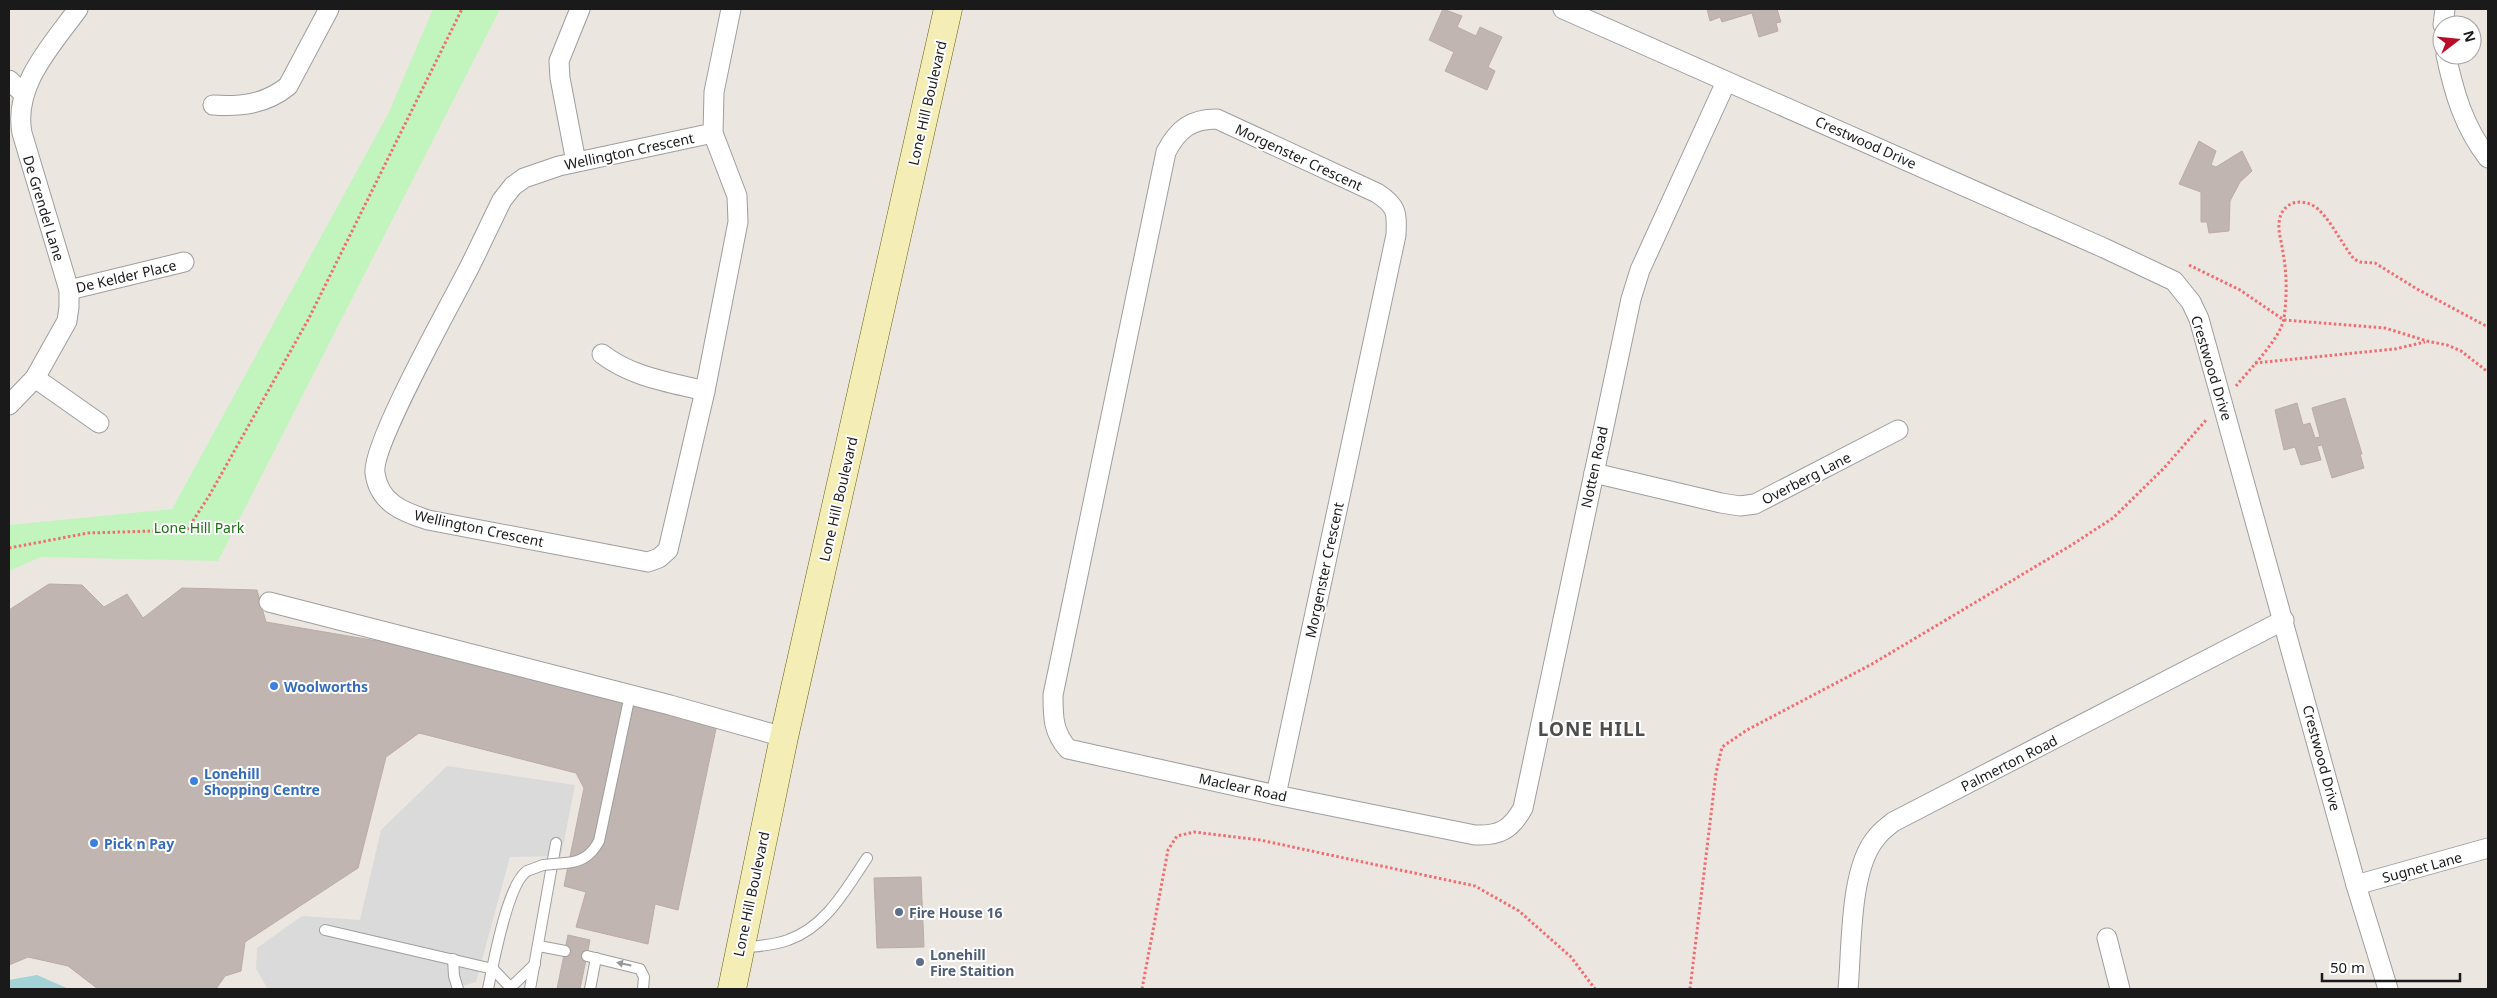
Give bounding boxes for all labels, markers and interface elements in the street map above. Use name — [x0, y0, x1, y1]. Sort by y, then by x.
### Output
north arrow — [2432, 15, 2482, 65]
text: N — [2459, 28, 2481, 44]
street label: Lone Hill Boulevard — [903, 39, 951, 167]
street label: Crestwood Drive — [1812, 111, 1920, 173]
street label: Morgenster Crescent — [1232, 119, 1366, 195]
street label: Wellington Crescent — [563, 128, 695, 174]
street label: De Grendel Lane — [19, 153, 69, 263]
street label: De Kelder Place — [74, 255, 178, 297]
street label: Crestwood Drive — [2187, 313, 2237, 423]
street label: Notten Road — [1576, 424, 1612, 510]
street label: Lone Hill Boulevard — [814, 435, 862, 563]
street label: Overberg Lane — [1758, 447, 1854, 509]
street label: Morgenster Crescent — [1300, 500, 1348, 640]
street label: Wellington Crescent — [413, 505, 545, 551]
park label: Lone Hill Park — [154, 518, 245, 537]
place label: Woolworths — [284, 677, 368, 696]
marker: Woolworths — [268, 680, 280, 692]
street label: Crestwood Drive — [2299, 703, 2345, 813]
district label: LONE HILL — [1538, 716, 1646, 742]
street label: Palmerton Road — [1957, 730, 2061, 796]
place label: Lonehill Shopping Centre — [204, 764, 320, 799]
street label: Maclear Road — [1197, 768, 1289, 806]
marker: Lonehill Shopping Centre — [188, 775, 200, 787]
street label: Lone Hill Boulevard — [728, 830, 774, 958]
place label: Pick n Pay — [104, 834, 174, 853]
marker: Pick n Pay — [88, 837, 100, 849]
street label: Sugnet Lane — [2380, 847, 2464, 887]
place label: Fire House 16 — [909, 903, 1002, 922]
marker: Fire House 16 — [893, 906, 905, 918]
place label: Lonehill Fire Staition — [930, 945, 1014, 980]
scale bar — [2322, 950, 2460, 982]
marker: Lonehill Fire Staition — [914, 956, 926, 968]
text: 50 m — [2330, 957, 2365, 977]
one-way arrow — [616, 960, 632, 968]

